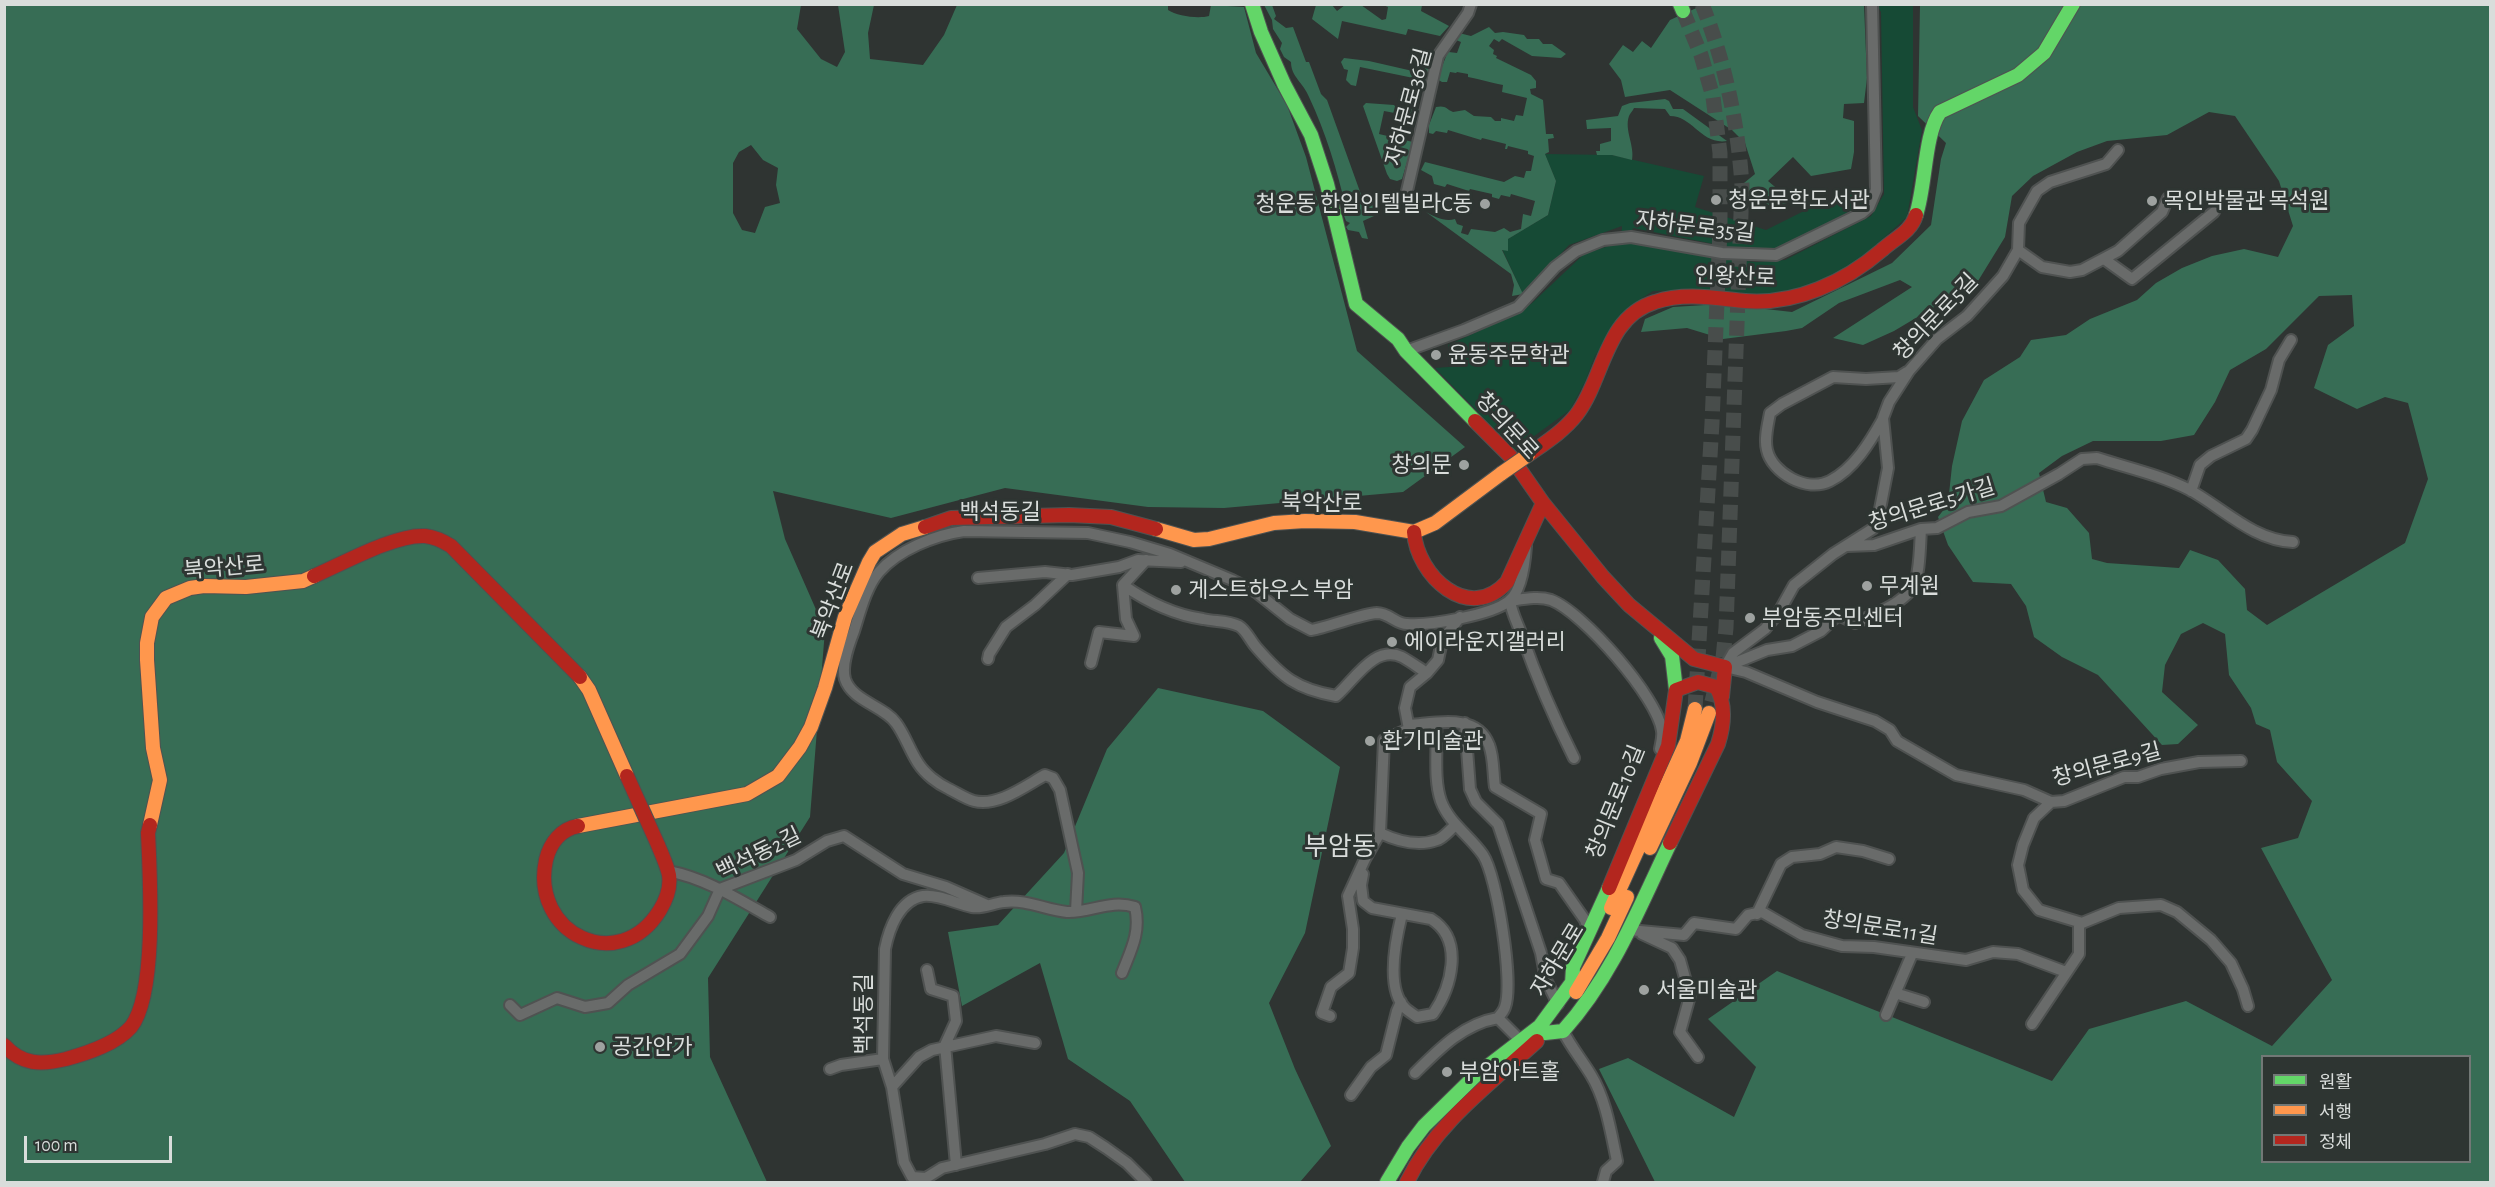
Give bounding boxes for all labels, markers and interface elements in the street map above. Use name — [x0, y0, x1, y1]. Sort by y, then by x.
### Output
street label: 자하문로36길 — [1381, 45, 1437, 169]
place label: 청운문학도서관 — [1728, 187, 1870, 213]
place label: 목인박물관 목석원 — [2164, 188, 2330, 214]
place label: 청운동 한일인텔빌라C동 — [1256, 191, 1473, 217]
marker: 청운문학도서관 — [1709, 193, 1723, 207]
marker: 목인박물관 목석원 — [2145, 194, 2159, 208]
marker: 청운동 한일인텔빌라C동 — [1478, 197, 1492, 211]
street label: 자하문로35길 — [1634, 207, 1756, 247]
street label: 인왕산로 — [1694, 262, 1776, 292]
street label: 창의문로5길 — [1888, 268, 1984, 366]
place label: 윤동주문학관 — [1448, 342, 1569, 368]
marker: 윤동주문학관 — [1429, 348, 1443, 362]
street label: 창의문로 — [1470, 387, 1544, 465]
place label: 창의문 — [1391, 452, 1452, 478]
marker: 창의문 — [1457, 458, 1471, 472]
street label: 창의문로5가길 — [1866, 473, 1998, 537]
street label: 북악산로 — [1282, 490, 1362, 516]
street label: 백석동길 — [960, 499, 1040, 525]
street label: 북악산로 — [183, 551, 265, 585]
street label: 북악산로 — [806, 558, 860, 644]
place label: 무계원 — [1879, 573, 1940, 599]
place label: 게스트하우스 부암 — [1188, 577, 1354, 603]
marker: 무계원 — [1860, 579, 1874, 593]
marker: 게스트하우스 부암 — [1169, 583, 1183, 597]
place label: 부암동주민센터 — [1762, 605, 1904, 631]
marker: 부암동주민센터 — [1743, 611, 1757, 625]
place label: 에이라운지갤러리 — [1404, 629, 1566, 655]
marker: 에이라운지갤러리 — [1385, 635, 1399, 649]
place label: 환기미술관 — [1382, 728, 1483, 754]
marker: 환기미술관 — [1363, 734, 1377, 748]
street label: 창의문로9길 — [2050, 738, 2164, 792]
street label: 창의문로10길 — [1581, 741, 1651, 863]
street label: 백석동2길 — [712, 822, 806, 886]
district label: 부암동 — [1304, 831, 1376, 863]
street label: 창의문로11길 — [1820, 906, 1940, 950]
street label: 자하문로 — [1526, 919, 1590, 1001]
street label: 백석동길 — [851, 974, 877, 1054]
place label: 서울미술관 — [1656, 977, 1757, 1003]
marker: 서울미술관 — [1637, 983, 1651, 997]
place label: 공간안가 — [612, 1034, 693, 1060]
marker: 공간안가 — [593, 1040, 607, 1054]
legend — [2261, 1055, 2471, 1163]
place label: 부암아트홀 — [1459, 1059, 1560, 1085]
marker: 부암아트홀 — [1440, 1065, 1454, 1079]
text: 원활 — [2319, 1074, 2352, 1092]
text: 서행 — [2319, 1104, 2352, 1122]
scale bar — [27, 1124, 176, 1162]
text: 정체 — [2319, 1134, 2352, 1152]
text: 100 m — [35, 1137, 78, 1155]

